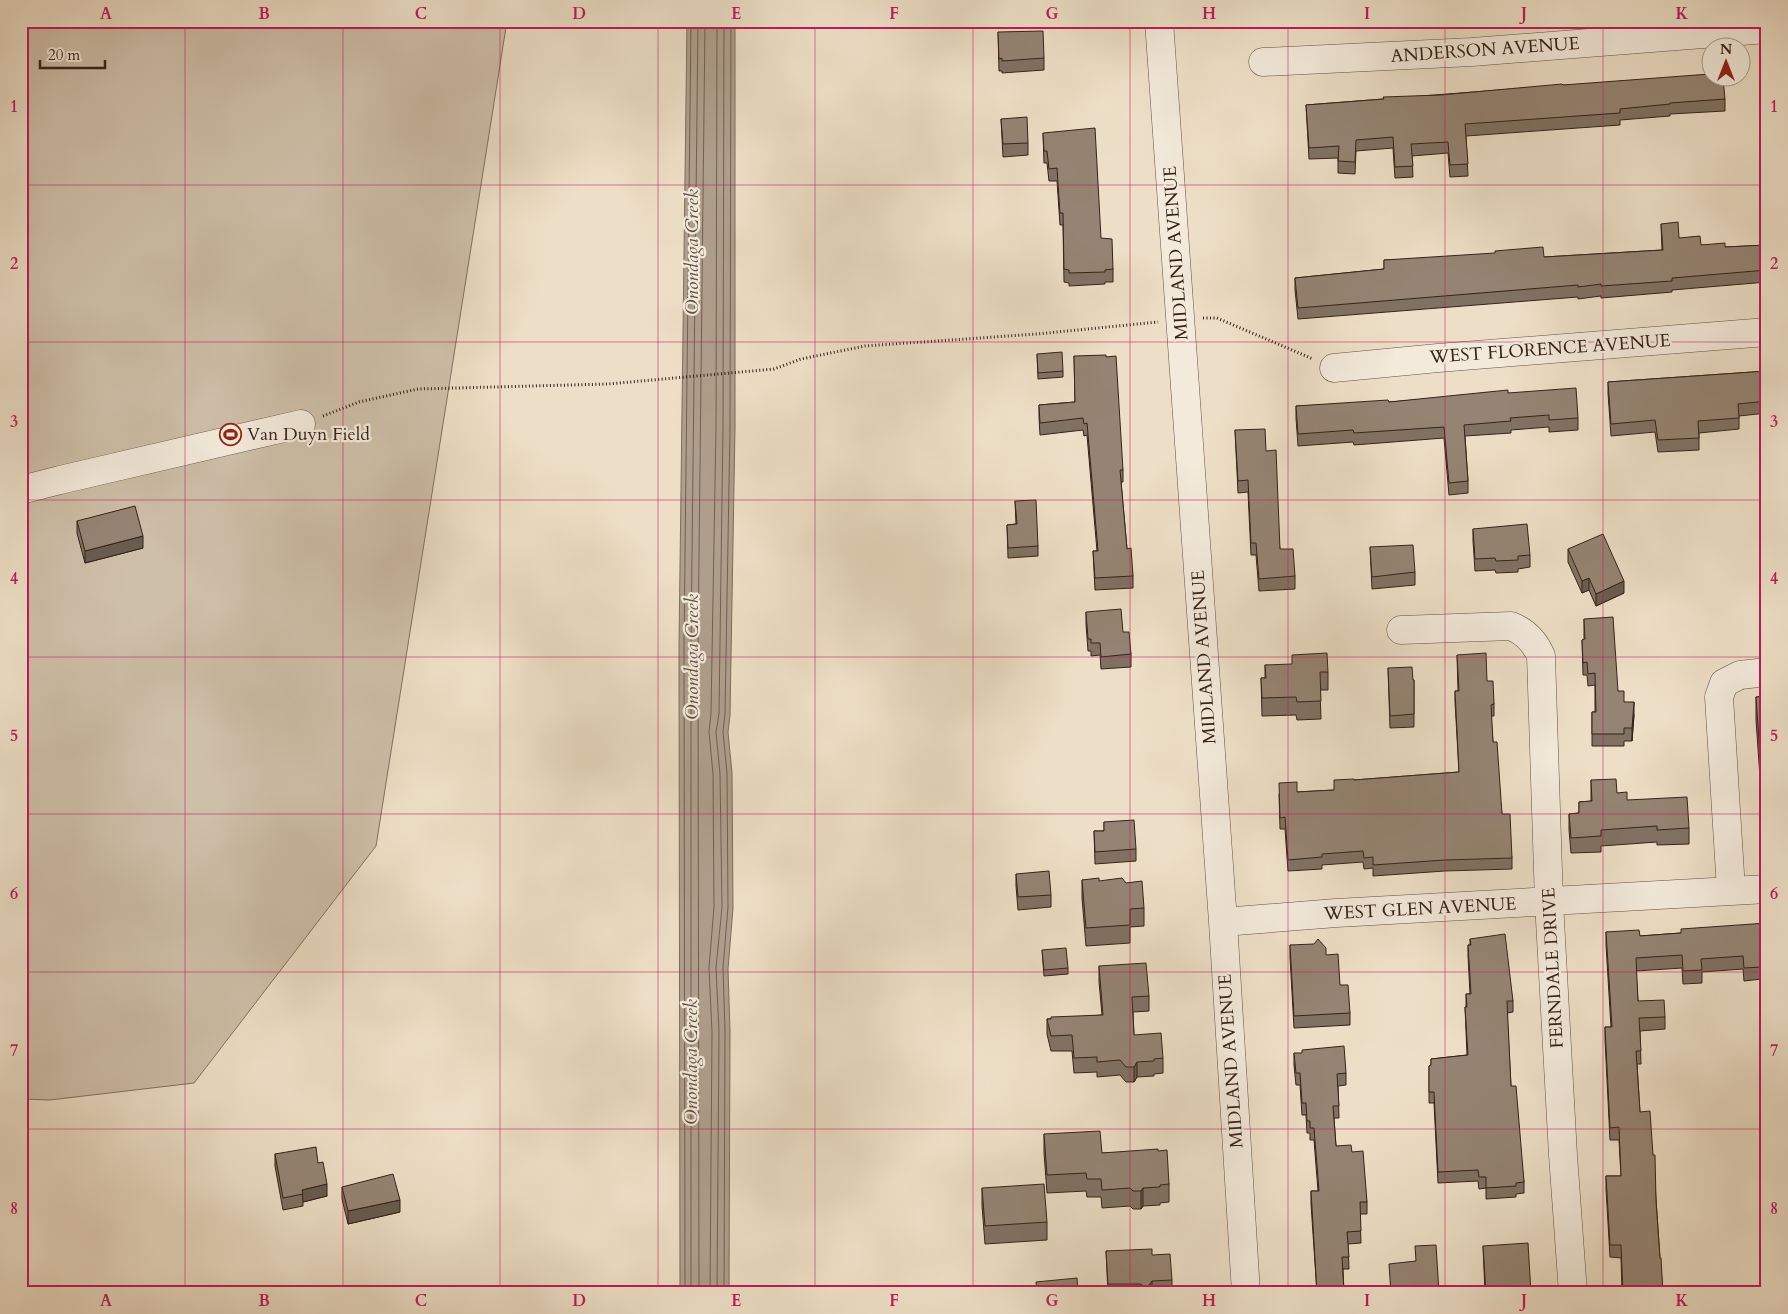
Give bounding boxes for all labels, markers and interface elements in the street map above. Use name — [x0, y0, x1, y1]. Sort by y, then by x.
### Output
text: A — [100, 3, 112, 25]
text: B — [258, 3, 270, 25]
text: C — [415, 3, 427, 25]
text: D — [572, 3, 586, 25]
text: E — [731, 3, 741, 25]
text: F — [889, 3, 899, 25]
text: G — [1045, 3, 1059, 25]
text: H — [1202, 3, 1216, 25]
text: I — [1364, 3, 1370, 25]
text: J — [1519, 3, 1527, 25]
text: K — [1676, 3, 1689, 25]
street label: ANDERSON AVENUE — [1390, 31, 1580, 69]
scale bar — [40, 38, 105, 70]
north arrow — [1700, 38, 1750, 88]
text: N — [1720, 40, 1732, 59]
text: 20 m — [48, 45, 80, 65]
text: 1 — [10, 96, 18, 118]
text: 1 — [1770, 96, 1778, 118]
street label: MIDLAND AVENUE — [1157, 165, 1195, 341]
water label: Onondaga Creek — [679, 189, 705, 315]
text: 2 — [10, 253, 18, 275]
text: 2 — [1770, 253, 1778, 275]
street label: WEST FLORENCE AVENUE — [1428, 328, 1671, 370]
text: 3 — [10, 411, 18, 433]
text: 3 — [1770, 411, 1778, 433]
sports icon: Van Duyn Field — [219, 422, 243, 446]
place label: Van Duyn Field — [247, 422, 370, 447]
text: 4 — [10, 568, 18, 590]
text: 4 — [1770, 568, 1778, 590]
street label: MIDLAND AVENUE — [1185, 569, 1223, 745]
water label: Onondaga Creek — [679, 594, 705, 720]
text: 5 — [10, 725, 18, 747]
text: 5 — [1770, 725, 1778, 747]
text: 6 — [10, 883, 18, 905]
text: 6 — [1770, 883, 1778, 905]
street label: FERNDALE DRIVE — [1536, 887, 1570, 1049]
street label: WEST GLEN AVENUE — [1322, 891, 1517, 927]
street label: MIDLAND AVENUE — [1212, 973, 1250, 1149]
water label: Onondaga Creek — [678, 999, 704, 1125]
text: 7 — [10, 1040, 18, 1062]
text: 7 — [1770, 1040, 1778, 1062]
text: 8 — [10, 1198, 18, 1220]
text: 8 — [1770, 1198, 1778, 1220]
text: A — [100, 1290, 112, 1312]
text: B — [258, 1290, 270, 1312]
text: C — [415, 1290, 427, 1312]
text: D — [572, 1290, 586, 1312]
text: E — [731, 1290, 741, 1312]
text: F — [889, 1290, 899, 1312]
text: G — [1045, 1290, 1059, 1312]
text: H — [1202, 1290, 1216, 1312]
text: I — [1364, 1290, 1370, 1312]
text: J — [1519, 1290, 1527, 1312]
text: K — [1676, 1290, 1689, 1312]

